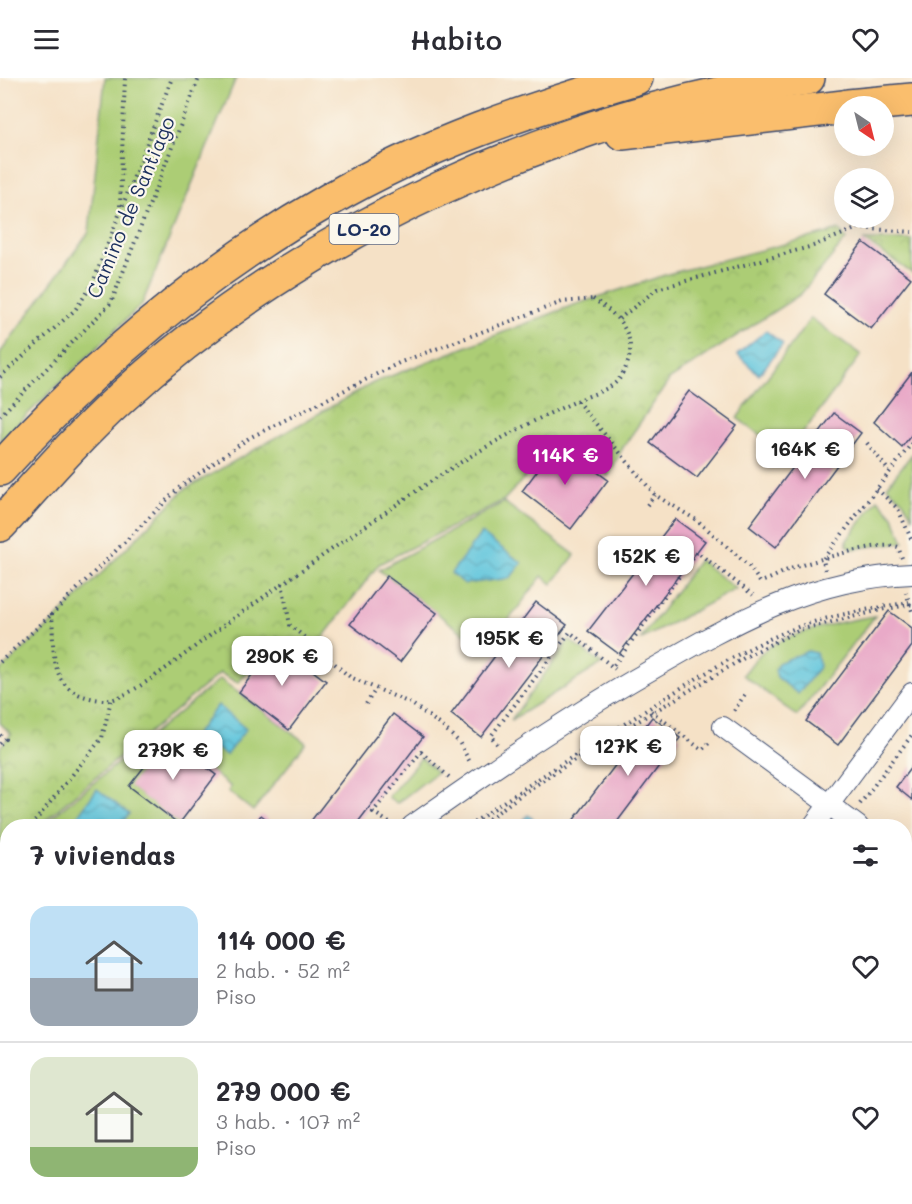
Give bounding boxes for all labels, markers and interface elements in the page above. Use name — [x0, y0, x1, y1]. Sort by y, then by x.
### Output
text: Habito — [410, 22, 502, 57]
icon: menu — [30, 23, 63, 56]
icon: heart — [849, 23, 882, 56]
north arrow — [834, 96, 894, 156]
map controls — [834, 96, 894, 228]
street label: Camino de Santiago — [80, 112, 180, 302]
button: layers — [834, 168, 894, 228]
road number: LO-20 — [330, 214, 398, 244]
pin: 164K € — [756, 429, 854, 480]
pin: 114K € — [516, 435, 614, 486]
text: 164K € — [770, 435, 840, 461]
text: 114K € — [532, 441, 598, 467]
pin: 152K € — [597, 536, 695, 587]
text: 152K € — [612, 542, 680, 568]
pin: 195K € — [460, 618, 558, 669]
text: 195K € — [474, 624, 544, 650]
pin: 290K € — [233, 636, 331, 687]
text: 290K € — [246, 642, 318, 668]
pin: 127K € — [579, 726, 677, 777]
pin: 279K € — [124, 730, 222, 781]
text: 127K € — [594, 732, 662, 758]
text: 279K € — [138, 736, 208, 762]
text: 7 viviendas — [30, 838, 176, 872]
icon: filters — [849, 839, 882, 872]
text: 114 000 € — [216, 923, 345, 957]
icon: home — [78, 930, 150, 1002]
icon: heart — [849, 950, 882, 983]
text: 2 hab. · 52 m² — [216, 957, 350, 983]
text: Piso — [216, 983, 256, 1009]
text: 279 000 € — [216, 1074, 351, 1108]
icon: home — [78, 1081, 150, 1153]
icon: heart — [849, 1101, 882, 1134]
text: 3 hab. · 107 m² — [216, 1108, 360, 1134]
text: Piso — [216, 1134, 256, 1160]

